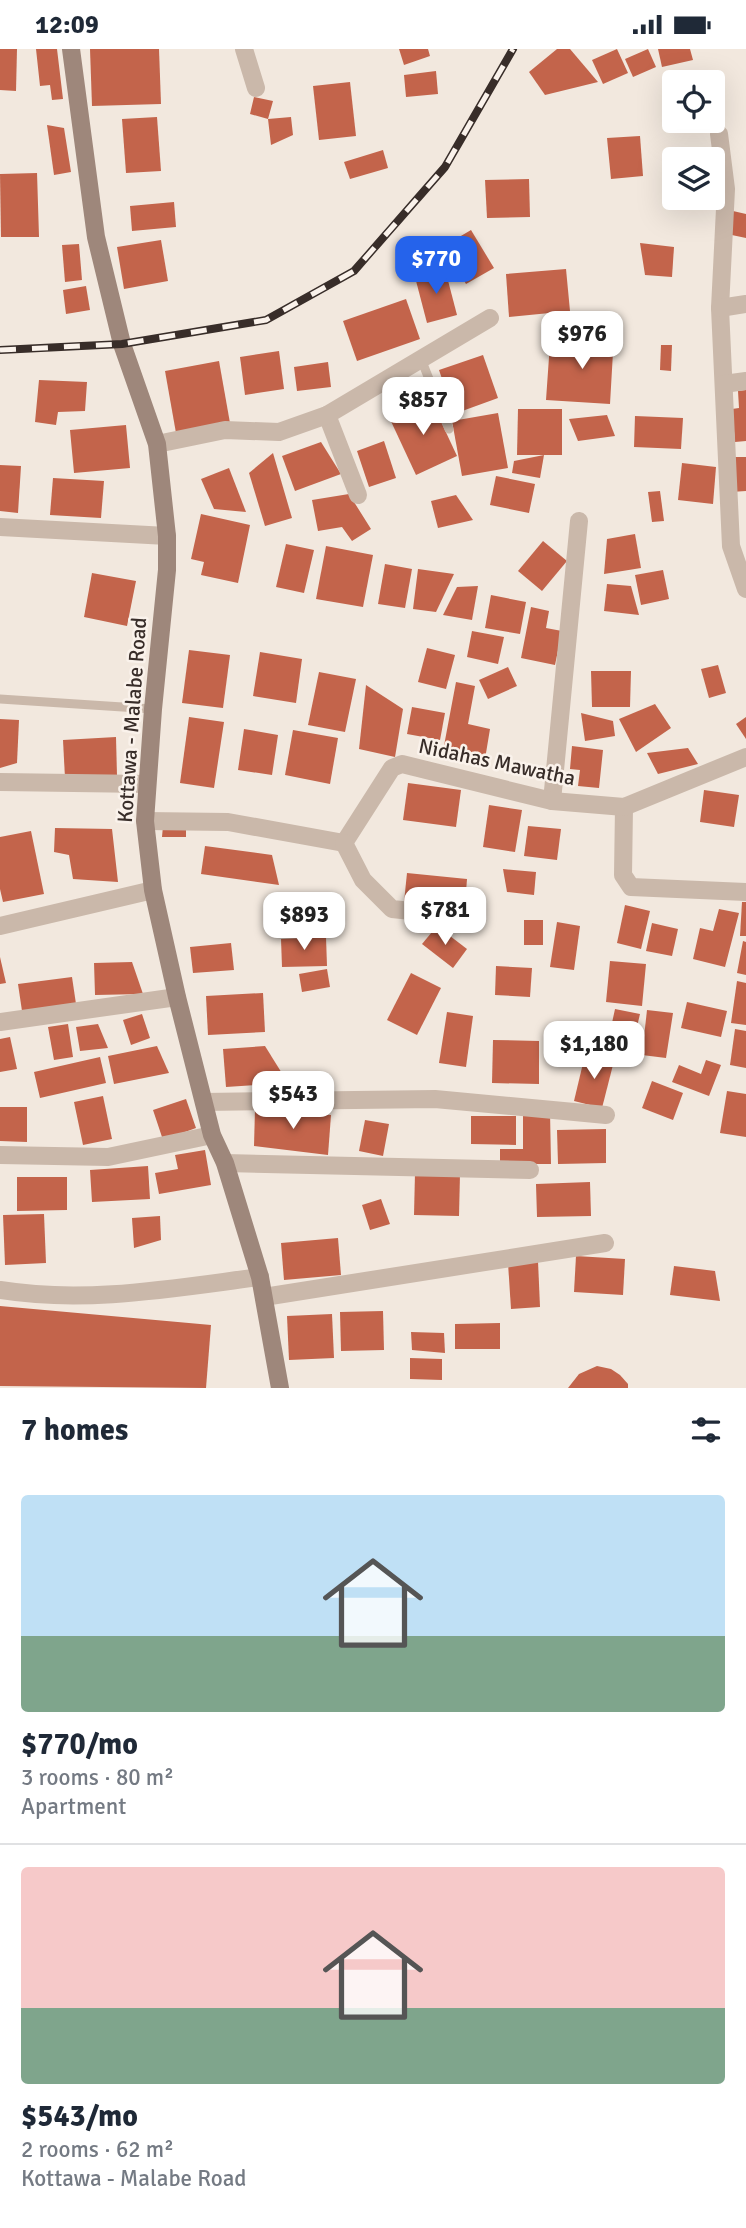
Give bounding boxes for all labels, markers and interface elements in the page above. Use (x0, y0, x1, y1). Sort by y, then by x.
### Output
text: 12:09 (35, 9, 99, 41)
map controls (662, 70, 725, 210)
button: locate (662, 70, 725, 133)
button: layers (662, 147, 725, 210)
pin: $770 (395, 237, 477, 296)
text: $770 (411, 244, 461, 273)
pin: $976 (541, 311, 623, 371)
text: $976 (557, 319, 607, 348)
pin: $857 (382, 377, 464, 437)
text: $857 (398, 385, 448, 414)
street label: Kottawa - Malabe Road (112, 616, 152, 824)
street label: Nidahas Mawatha (416, 733, 578, 791)
pin: $781 (404, 887, 486, 947)
pin: $893 (263, 893, 345, 952)
text: $781 (420, 895, 470, 924)
text: $893 (279, 900, 329, 929)
pin: $1,180 (537, 1021, 651, 1081)
text: $1,180 (560, 1029, 628, 1058)
pin: $543 (252, 1072, 334, 1131)
text: $543 (268, 1079, 318, 1108)
icon: filters (687, 1411, 725, 1449)
text: 7 homes (21, 1412, 128, 1449)
icon: home (310, 1540, 436, 1666)
text: $770/mo (21, 1726, 138, 1763)
text: 3 rooms · 80 m² (21, 1763, 174, 1792)
text: Apartment (21, 1792, 126, 1821)
icon: home (310, 1912, 436, 2038)
text: $543/mo (21, 2098, 138, 2135)
text: 2 rooms · 62 m² (21, 2135, 174, 2164)
text: Kottawa - Malabe Road (21, 2164, 246, 2193)

